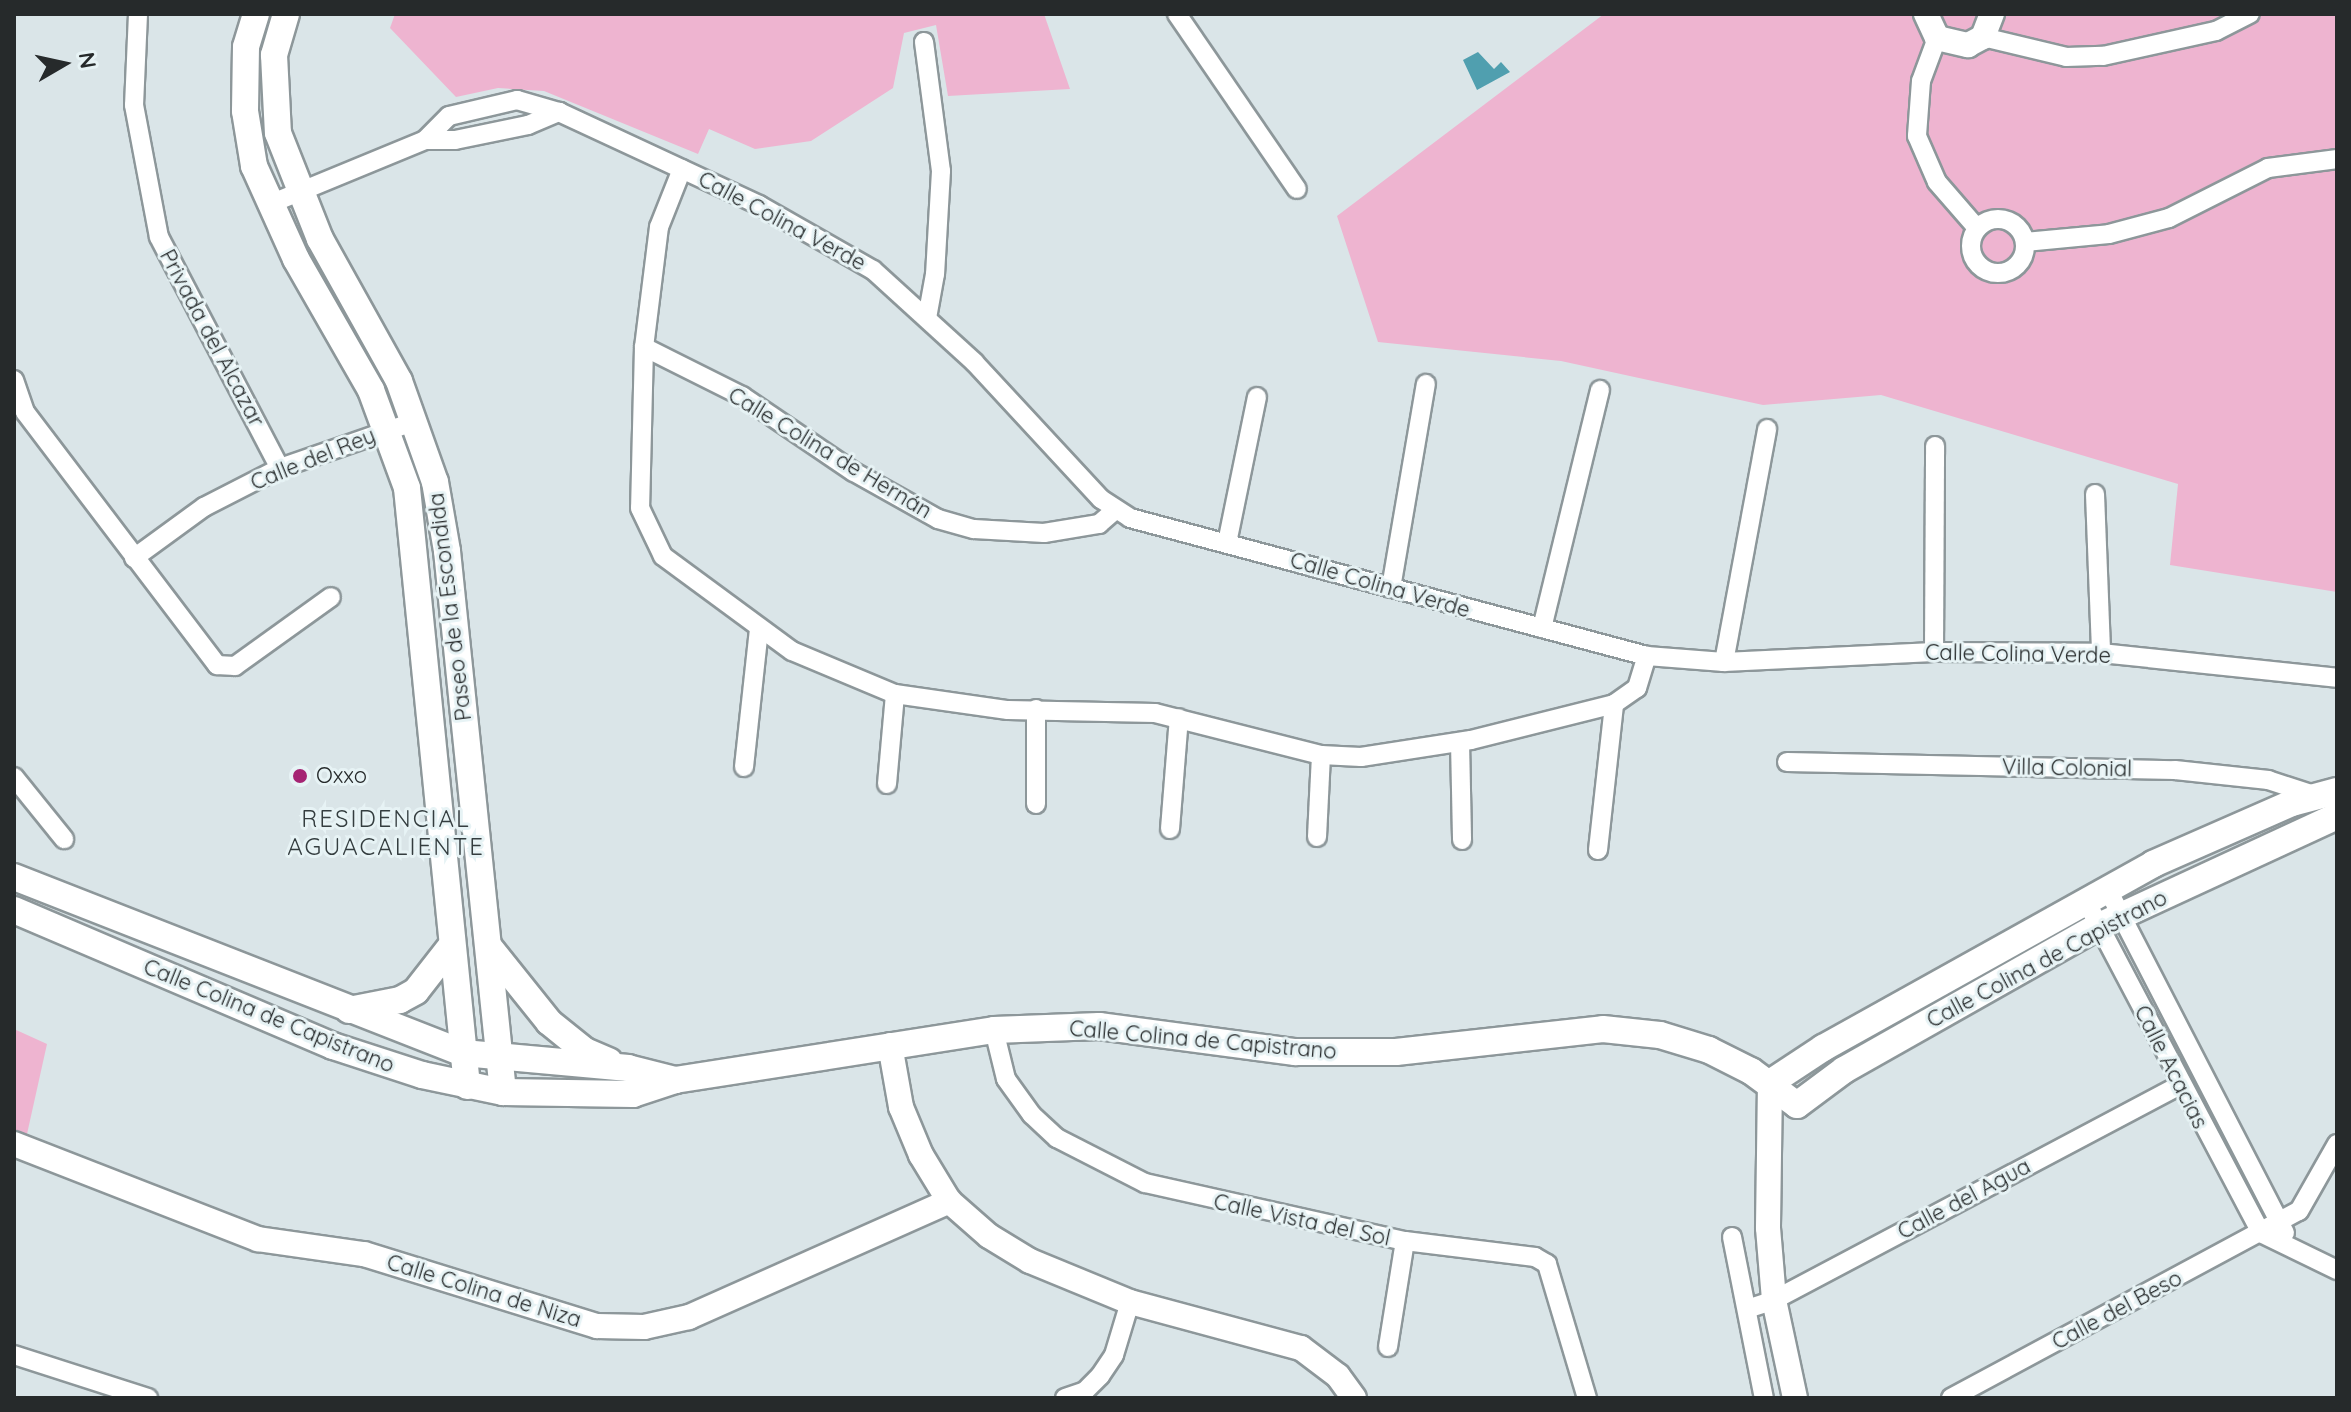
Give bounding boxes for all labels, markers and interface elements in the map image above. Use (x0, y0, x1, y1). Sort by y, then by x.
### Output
north arrow (24, 24, 104, 104)
text: N (73, 50, 103, 70)
street label: Calle Colina Verde (694, 166, 870, 276)
street label: Privada del Alcazar (154, 245, 270, 431)
street label: Calle Colina de Hernán (723, 382, 937, 524)
street label: Calle del Rey (247, 422, 379, 496)
street label: Paseo de la Escondida (423, 492, 477, 722)
street label: Calle Colina Verde (1287, 547, 1473, 623)
street label: Calle Colina Verde (1925, 639, 2111, 669)
street label: Villa Colonial (2002, 754, 2132, 782)
place label: Oxxo (316, 763, 367, 789)
marker: Oxxo (291, 767, 309, 785)
district label: RESIDENCIAL AGUACALIENTE (287, 805, 485, 861)
street label: Calle Colina de Capistrano (1922, 884, 2172, 1034)
street label: Calle Colina de Capistrano (140, 954, 398, 1078)
street label: Calle Acacias (2129, 1001, 2213, 1133)
street label: Calle Colina de Capistrano (1068, 1015, 1338, 1065)
street label: Calle del Agua (1893, 1153, 2035, 1245)
street label: Calle Vista del Sol (1211, 1188, 1393, 1252)
street label: Calle Colina de Niza (384, 1249, 584, 1333)
street label: Calle del Beso (2048, 1265, 2186, 1355)

